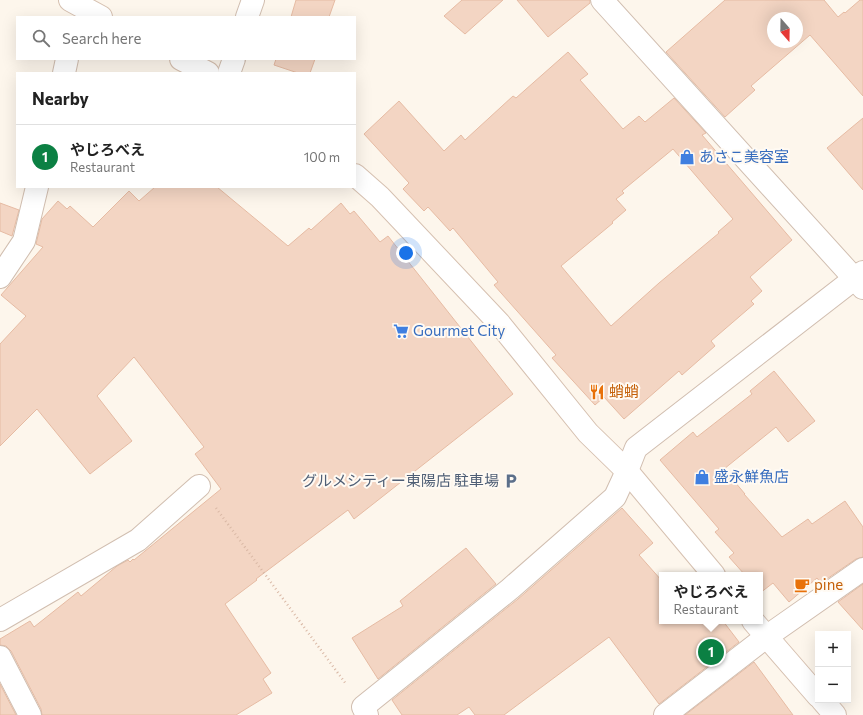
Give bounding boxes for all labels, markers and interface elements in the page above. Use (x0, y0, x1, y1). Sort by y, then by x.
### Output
north arrow (767, 12, 803, 48)
search box (16, 16, 356, 60)
icon: search (30, 27, 52, 49)
text: Search here (62, 29, 141, 47)
text: Nearby (32, 88, 89, 109)
text: やじろべえ (70, 140, 145, 158)
place label: あさこ美容室 (699, 147, 789, 165)
shop icon: あさこ美容室 (678, 148, 696, 166)
text: 1 (42, 149, 48, 165)
text: 100 m (304, 149, 340, 165)
text: Restaurant (70, 159, 135, 175)
your location (396, 243, 416, 263)
place label: Gourmet City (413, 321, 506, 339)
supermarket icon: Gourmet City (392, 322, 410, 340)
place label: 蛸蛸 (609, 382, 639, 400)
restaurant icon: 蛸蛸 (588, 383, 606, 401)
place label: 盛永鮮魚店 (714, 467, 789, 485)
shop icon: 盛永鮮魚店 (693, 468, 711, 486)
place label: グルメシティー東陽店 駐車場 (302, 471, 499, 489)
parking icon: グルメシティー東陽店 駐車場 (502, 472, 520, 490)
popup (659, 572, 763, 624)
place label: pine (814, 575, 843, 593)
cafe icon: pine (793, 576, 811, 594)
text: やじろべえ (673, 582, 749, 600)
text: Restaurant (673, 601, 739, 617)
map controls (815, 631, 851, 703)
button: + (815, 631, 851, 667)
pin: 1 (698, 637, 724, 667)
button: − (815, 667, 851, 703)

